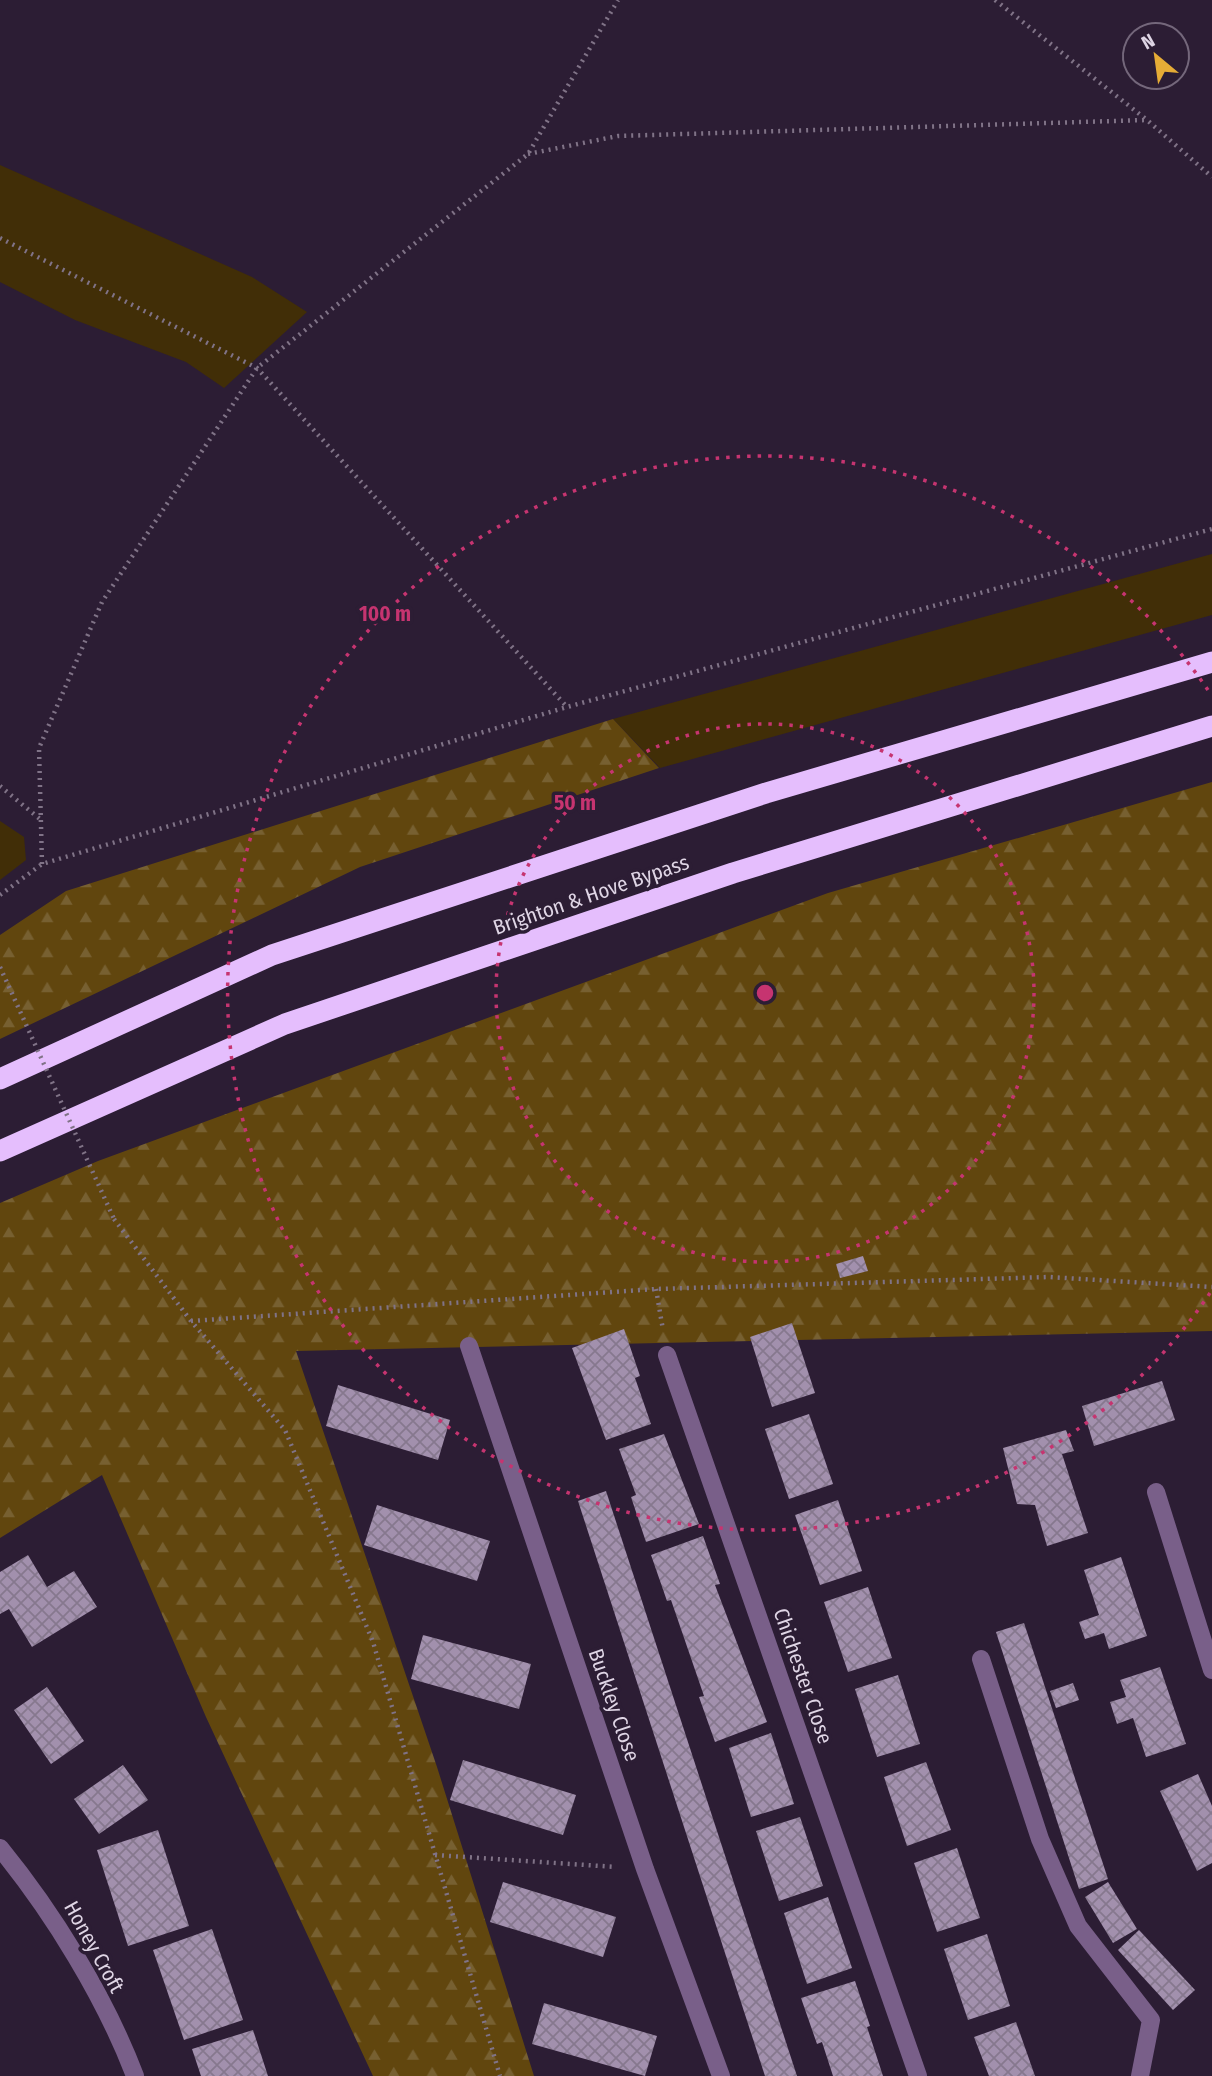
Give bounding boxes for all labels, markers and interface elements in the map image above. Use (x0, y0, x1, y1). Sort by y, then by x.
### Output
north arrow (1121, 21, 1191, 91)
text: N (1137, 29, 1159, 54)
text: 100 m (359, 601, 411, 627)
text: 50 m (554, 790, 596, 816)
street label: Brighton & Hove Bypass (490, 849, 692, 941)
centre of rings (753, 981, 777, 1005)
street label: Chichester Close (768, 1605, 838, 1747)
street label: Buckley Close (583, 1645, 645, 1765)
street label: Honey Croft (58, 1897, 130, 1998)

